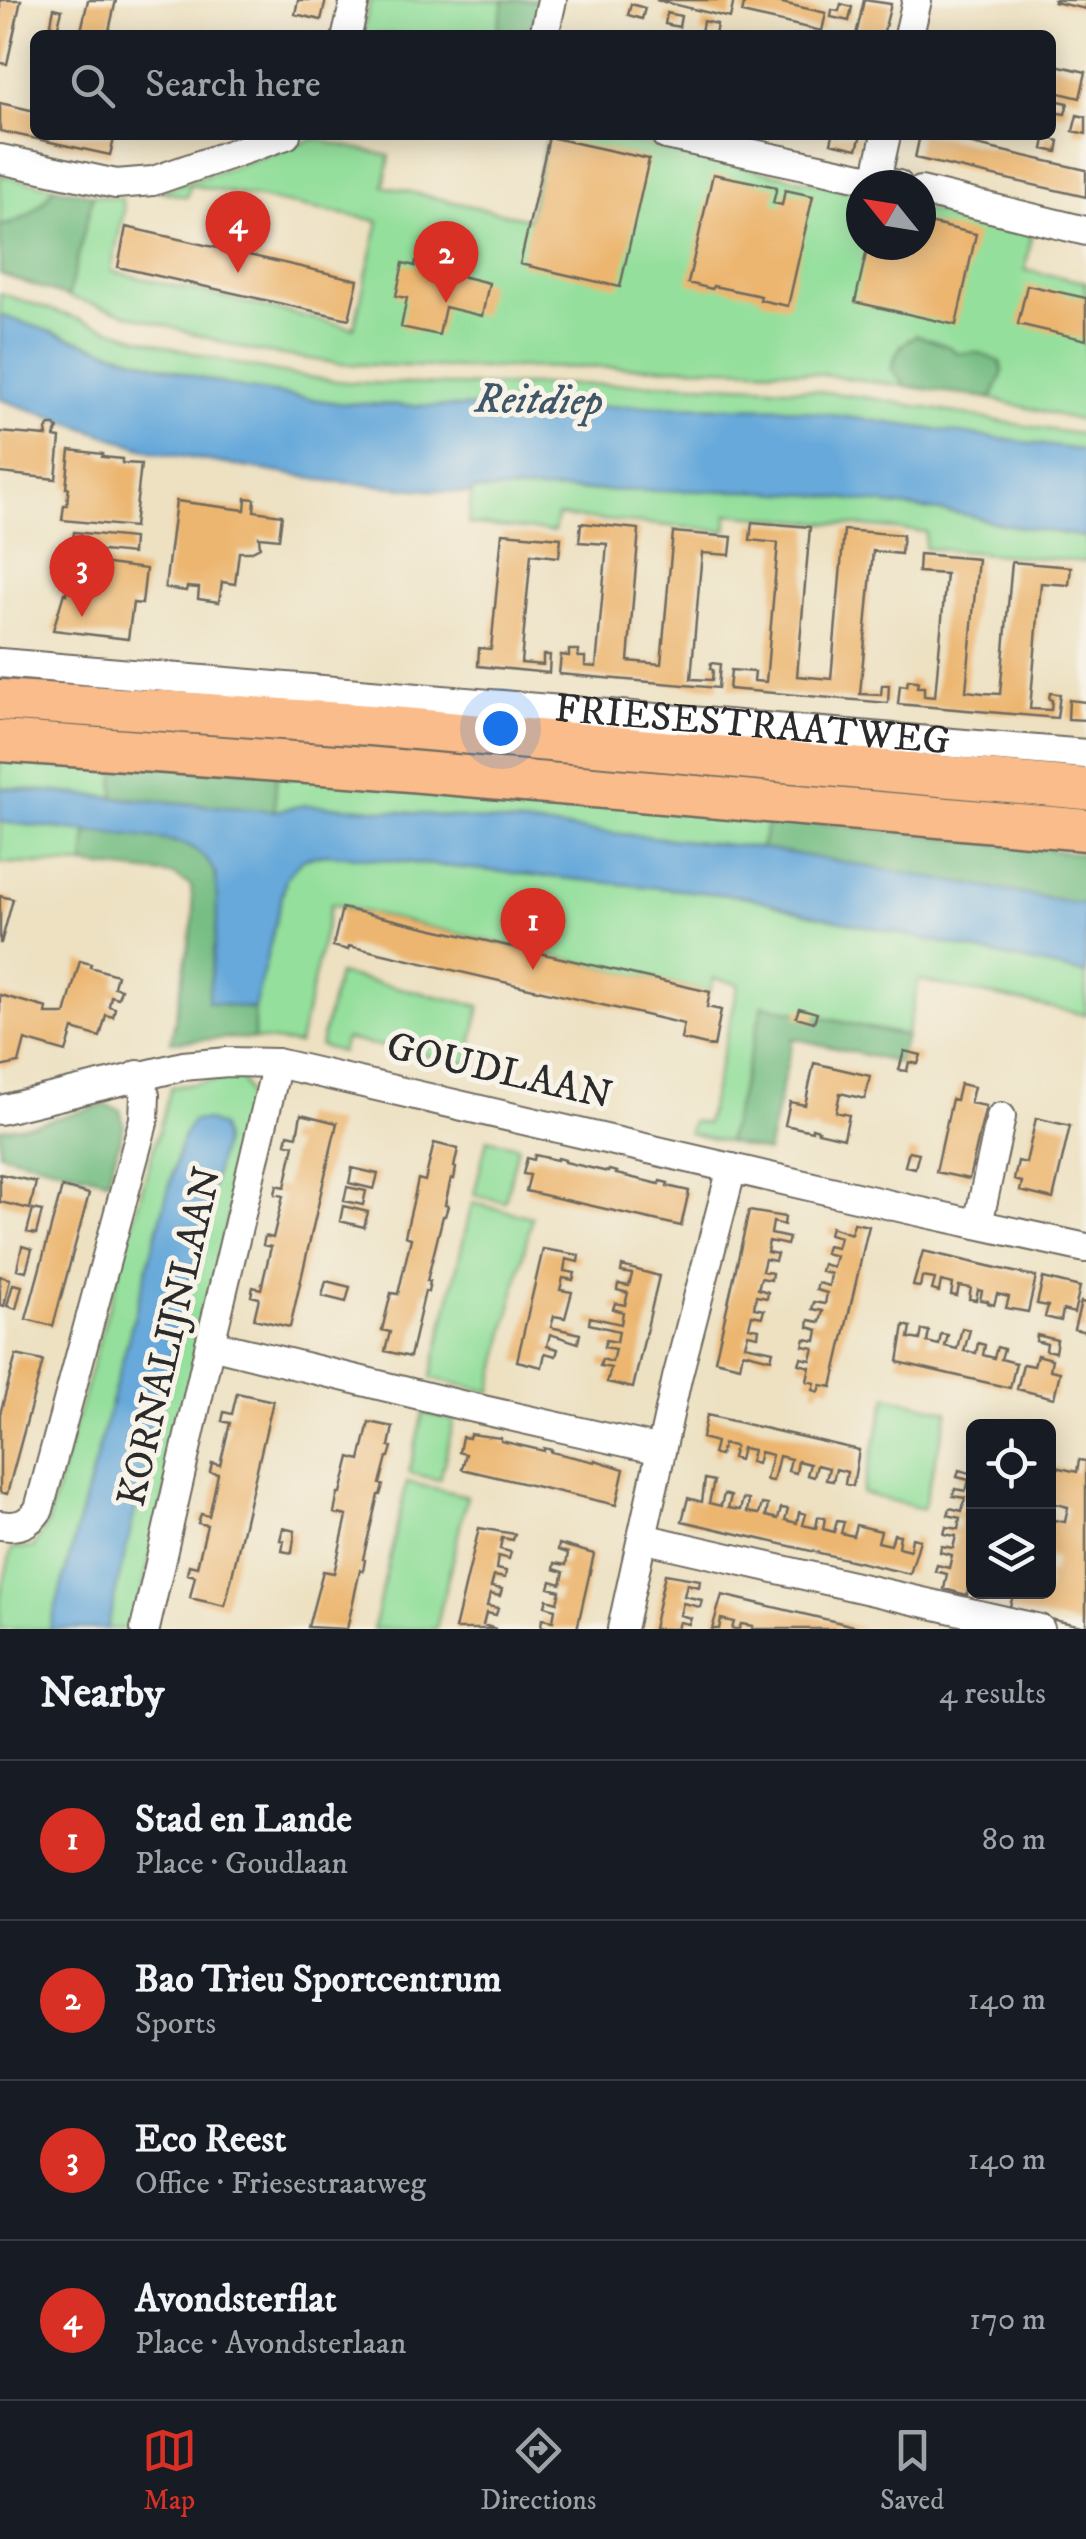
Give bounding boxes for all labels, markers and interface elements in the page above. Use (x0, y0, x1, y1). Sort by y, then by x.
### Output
search box (30, 30, 1056, 140)
icon: search (65, 58, 120, 113)
text: Search here (145, 61, 321, 109)
north arrow (846, 170, 936, 260)
pin: 4 (206, 190, 270, 273)
pin: 2 (414, 220, 478, 303)
water label: Reitdiep (473, 374, 604, 428)
pin: 3 (49, 534, 114, 617)
street label: FRIESESTRAATWEG (553, 685, 952, 768)
your location (475, 703, 526, 754)
pin: 1 (500, 888, 566, 970)
street label: GOUDLAAN (382, 1022, 616, 1122)
street label: KORNALIJNLAAN (108, 1162, 234, 1512)
map controls (966, 1419, 1056, 1599)
button: locate (966, 1419, 1056, 1509)
button: layers (966, 1509, 1056, 1599)
text: Nearby (40, 1668, 164, 1720)
text: 4 results (939, 1674, 1046, 1714)
text: Stad en Lande (135, 1796, 352, 1844)
text: 1 (67, 1820, 78, 1860)
text: 80 m (982, 1820, 1046, 1860)
text: Place · Goudlaan (135, 1844, 348, 1884)
text: Bao Trieu Sportcentrum (135, 1956, 502, 2004)
text: 2 (65, 1980, 80, 2020)
text: 140 m (968, 1980, 1046, 2020)
text: Sports (135, 2004, 216, 2044)
text: Eco Reest (135, 2116, 286, 2164)
text: 3 (67, 2140, 78, 2180)
text: 140 m (968, 2140, 1046, 2180)
text: Office · Friesestraatweg (135, 2164, 426, 2204)
text: Avondsterflat (135, 2276, 337, 2324)
text: 4 (63, 2300, 82, 2340)
text: 170 m (969, 2300, 1046, 2340)
text: Place · Avondsterlaan (135, 2324, 406, 2364)
tab: Map (142, 2423, 197, 2518)
tab: Directions (480, 2423, 596, 2518)
tab: Saved (880, 2423, 944, 2518)

